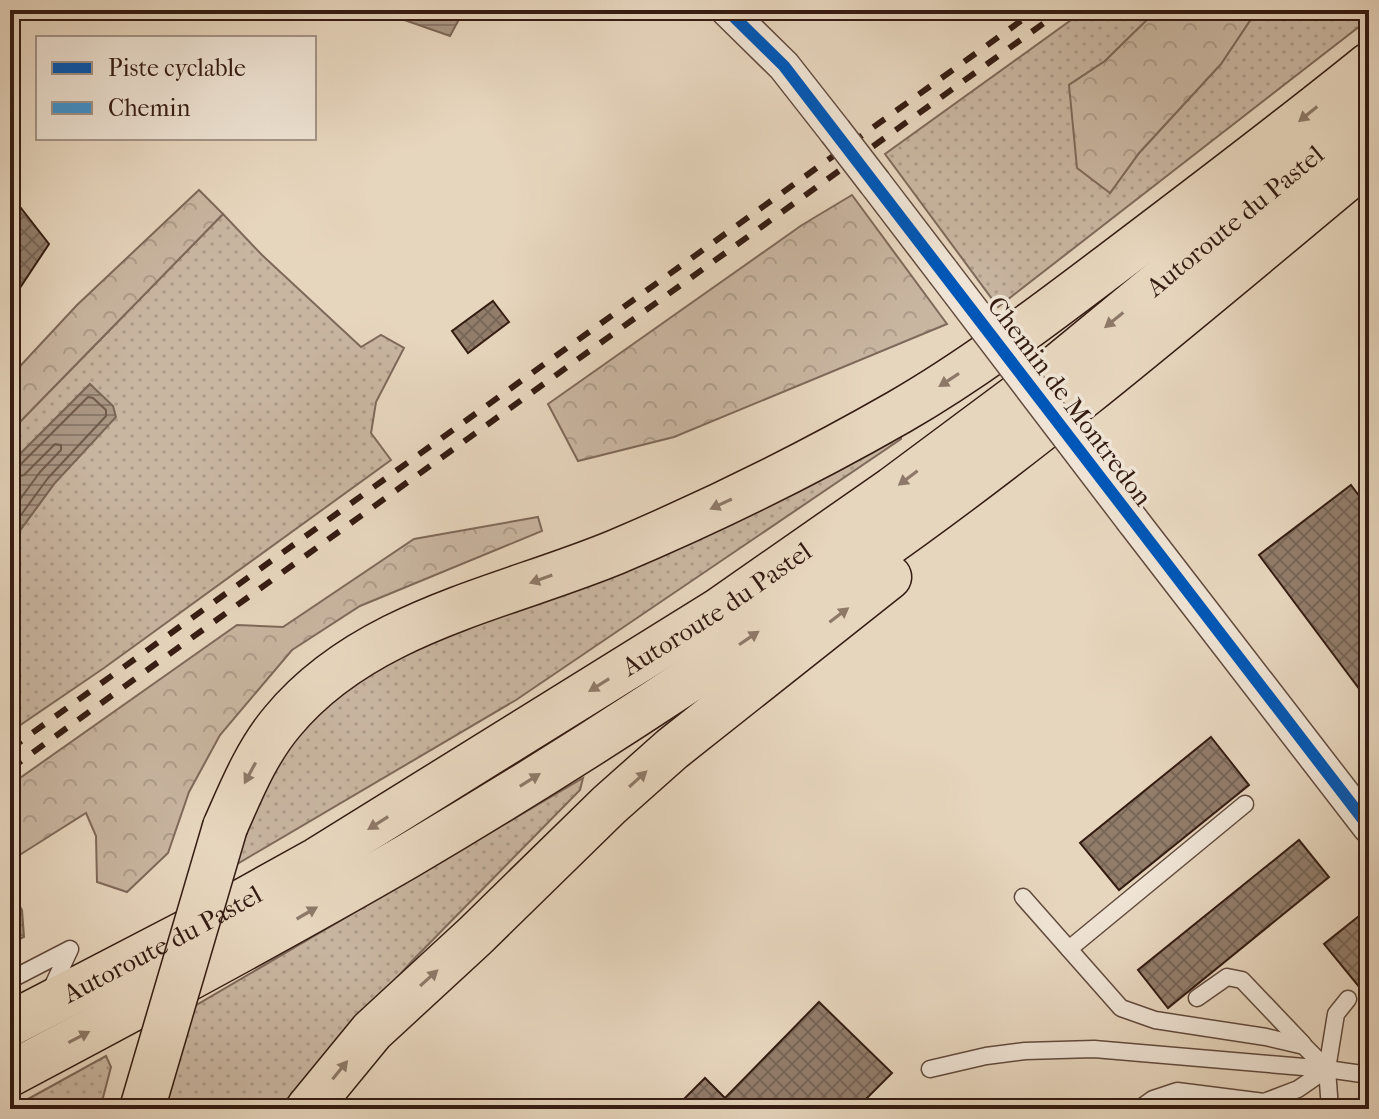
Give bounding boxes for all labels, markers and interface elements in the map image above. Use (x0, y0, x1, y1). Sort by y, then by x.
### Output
legend (36, 36, 316, 140)
text: Piste cyclable (108, 54, 246, 82)
text: Chemin (108, 94, 190, 122)
one-way arrow (1298, 105, 1318, 122)
street label: Autoroute du Pastel (1139, 139, 1330, 304)
street label: Chemin de Montredon (981, 291, 1158, 512)
one-way arrow (1104, 311, 1124, 328)
one-way arrow (938, 372, 959, 387)
one-way arrow (898, 470, 918, 486)
one-way arrow (709, 497, 732, 511)
street label: Autoroute du Pastel (615, 536, 818, 683)
one-way arrow (529, 573, 553, 586)
one-way arrow (829, 607, 849, 623)
one-way arrow (738, 631, 759, 646)
one-way arrow (588, 678, 610, 692)
one-way arrow (243, 762, 256, 785)
one-way arrow (628, 771, 647, 789)
one-way arrow (520, 772, 541, 787)
one-way arrow (367, 815, 389, 829)
street label: Autoroute du Pastel (57, 879, 267, 1010)
one-way arrow (296, 906, 318, 920)
one-way arrow (420, 969, 439, 987)
one-way arrow (68, 1031, 90, 1045)
one-way arrow (331, 1060, 348, 1080)

